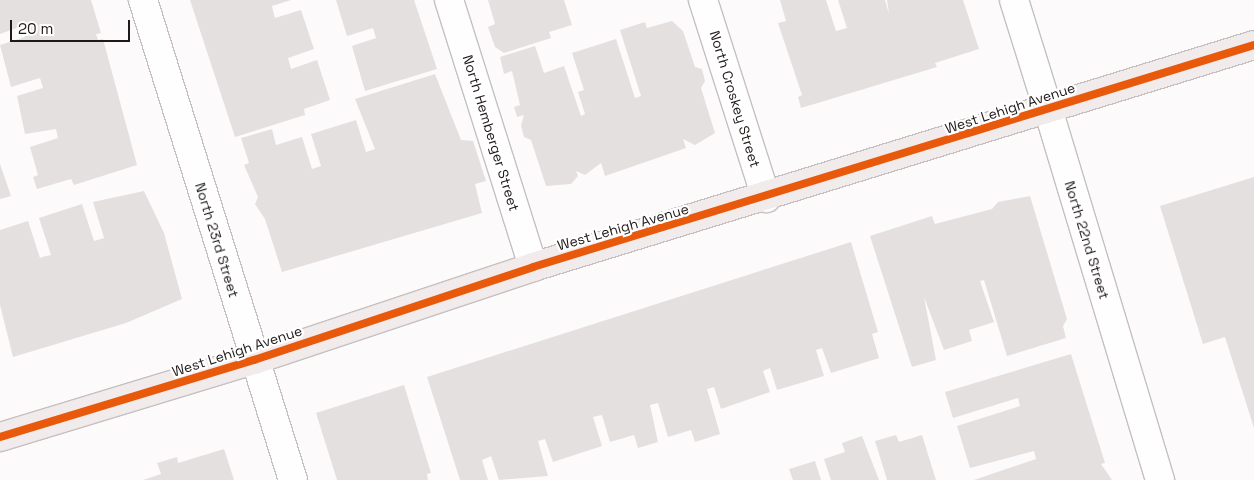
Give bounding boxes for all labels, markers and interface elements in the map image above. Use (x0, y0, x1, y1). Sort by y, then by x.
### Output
scale bar (12, 10, 132, 42)
text: 20 m (18, 19, 53, 38)
street label: North Croskey Street (706, 29, 764, 169)
street label: North Hemberger Street (459, 53, 523, 213)
street label: West Lehigh Avenue (943, 79, 1077, 137)
street label: North 22nd Street (1061, 179, 1113, 301)
street label: North 23rd Street (192, 181, 242, 299)
street label: West Lehigh Avenue (555, 200, 691, 254)
street label: West Lehigh Avenue (170, 322, 304, 380)

